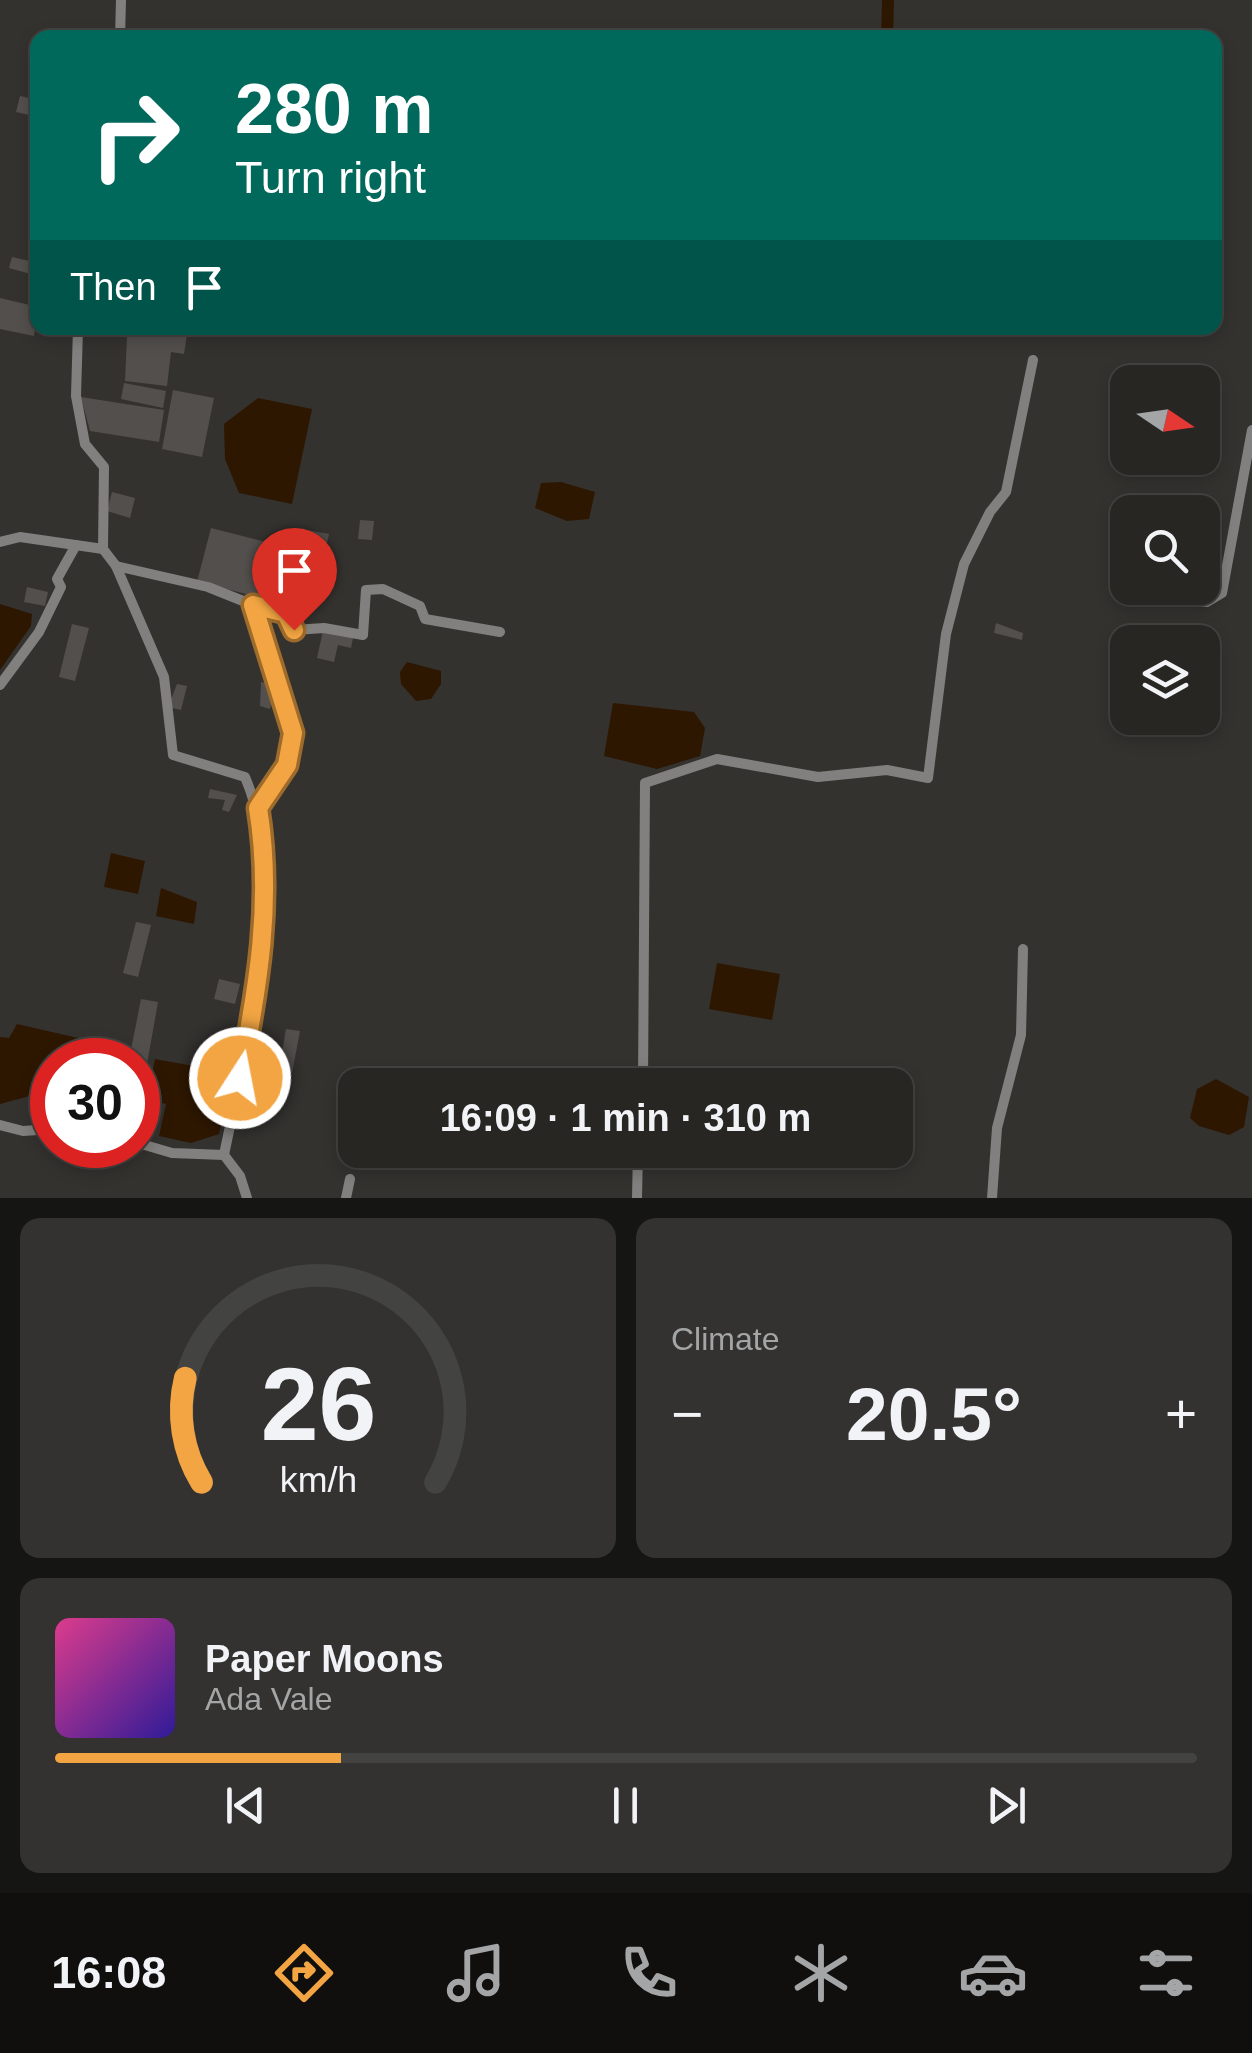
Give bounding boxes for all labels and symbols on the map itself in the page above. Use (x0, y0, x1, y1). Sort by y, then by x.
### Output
north arrow (1110, 365, 1220, 475)
pin (252, 528, 337, 631)
position arrow (188, 1026, 292, 1130)
speed limit sign: 30 (30, 1038, 160, 1168)

